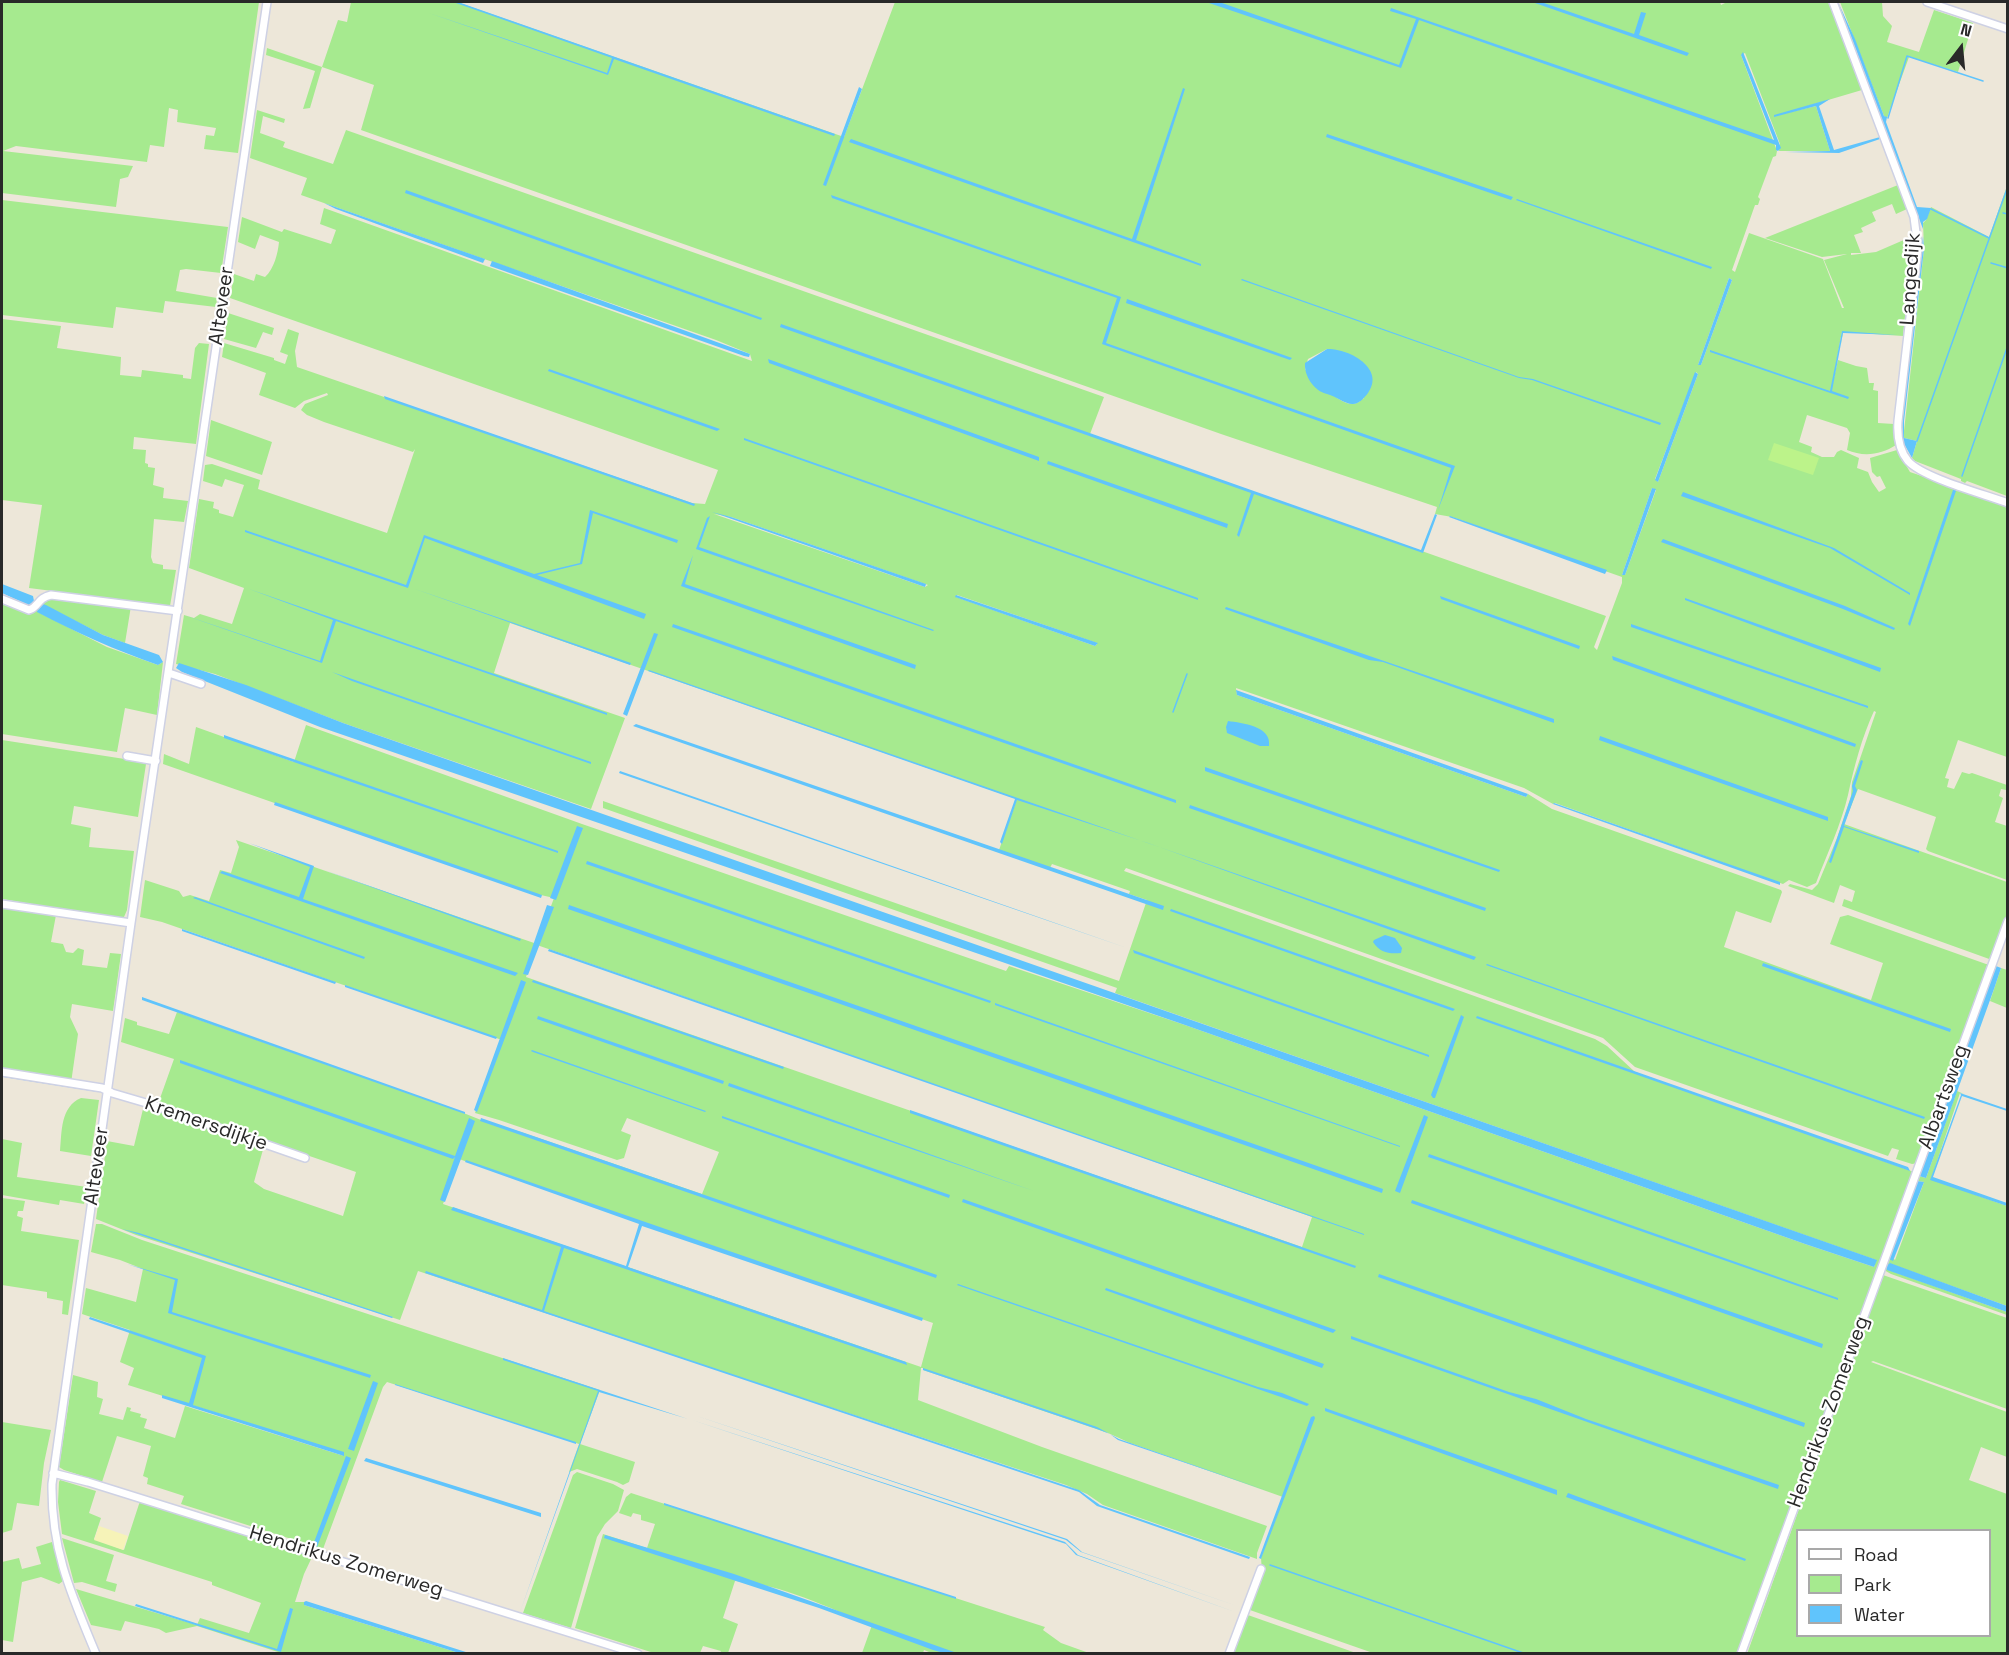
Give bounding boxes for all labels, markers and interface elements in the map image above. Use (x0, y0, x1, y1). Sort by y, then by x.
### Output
north arrow (1931, 18, 1991, 78)
text: N (1958, 19, 1974, 42)
street label: Langedijk (1896, 232, 1926, 326)
street label: Alteveer (205, 265, 239, 347)
street label: Albartsweg (1914, 1041, 1974, 1153)
street label: Kremersdijkje (141, 1092, 271, 1156)
street label: Alteveer (80, 1125, 114, 1207)
street label: Hendrikus Zomerweg (1783, 1313, 1875, 1511)
street label: Hendrikus Zomerweg (246, 1521, 446, 1603)
legend (1796, 1529, 1991, 1637)
text: Road (1854, 1543, 1898, 1566)
text: Park (1854, 1573, 1891, 1596)
text: Water (1854, 1603, 1905, 1626)

